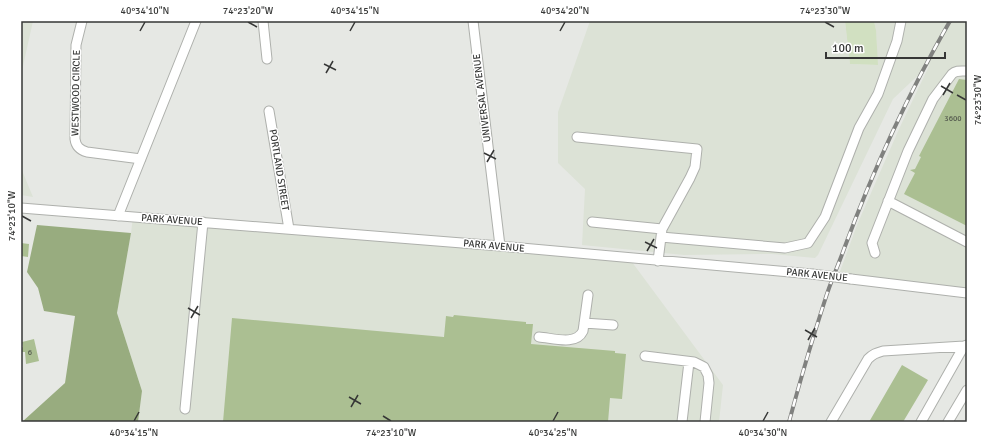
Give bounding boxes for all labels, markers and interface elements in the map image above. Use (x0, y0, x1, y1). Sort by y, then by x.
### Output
text: 40°34'10"N (121, 5, 169, 17)
text: 74°23'20"W (223, 5, 274, 17)
text: 40°34'15"N (331, 5, 379, 17)
text: 40°34'20"N (541, 5, 589, 17)
text: 74°23'30"W (800, 5, 851, 17)
scale bar (826, 34, 945, 60)
text: 100 m (832, 41, 864, 56)
street label: WESTWOOD CIRCLE (69, 49, 83, 136)
street label: UNIVERSAL AVENUE (471, 53, 493, 143)
text: 74°23'30"W (972, 74, 984, 125)
house number: 3600 (944, 113, 962, 123)
street label: PORTLAND STREET (267, 128, 291, 212)
text: 74°23'10"W (6, 190, 18, 241)
street label: PARK AVENUE (141, 212, 203, 228)
street label: PARK AVENUE (463, 237, 525, 255)
street label: PARK AVENUE (786, 266, 849, 284)
house number: 6 (28, 347, 32, 357)
text: 40°34'15"N (110, 427, 158, 439)
text: 74°23'10"W (366, 427, 417, 439)
text: 40°34'25"N (529, 427, 577, 439)
text: 40°34'30"N (739, 427, 787, 439)

